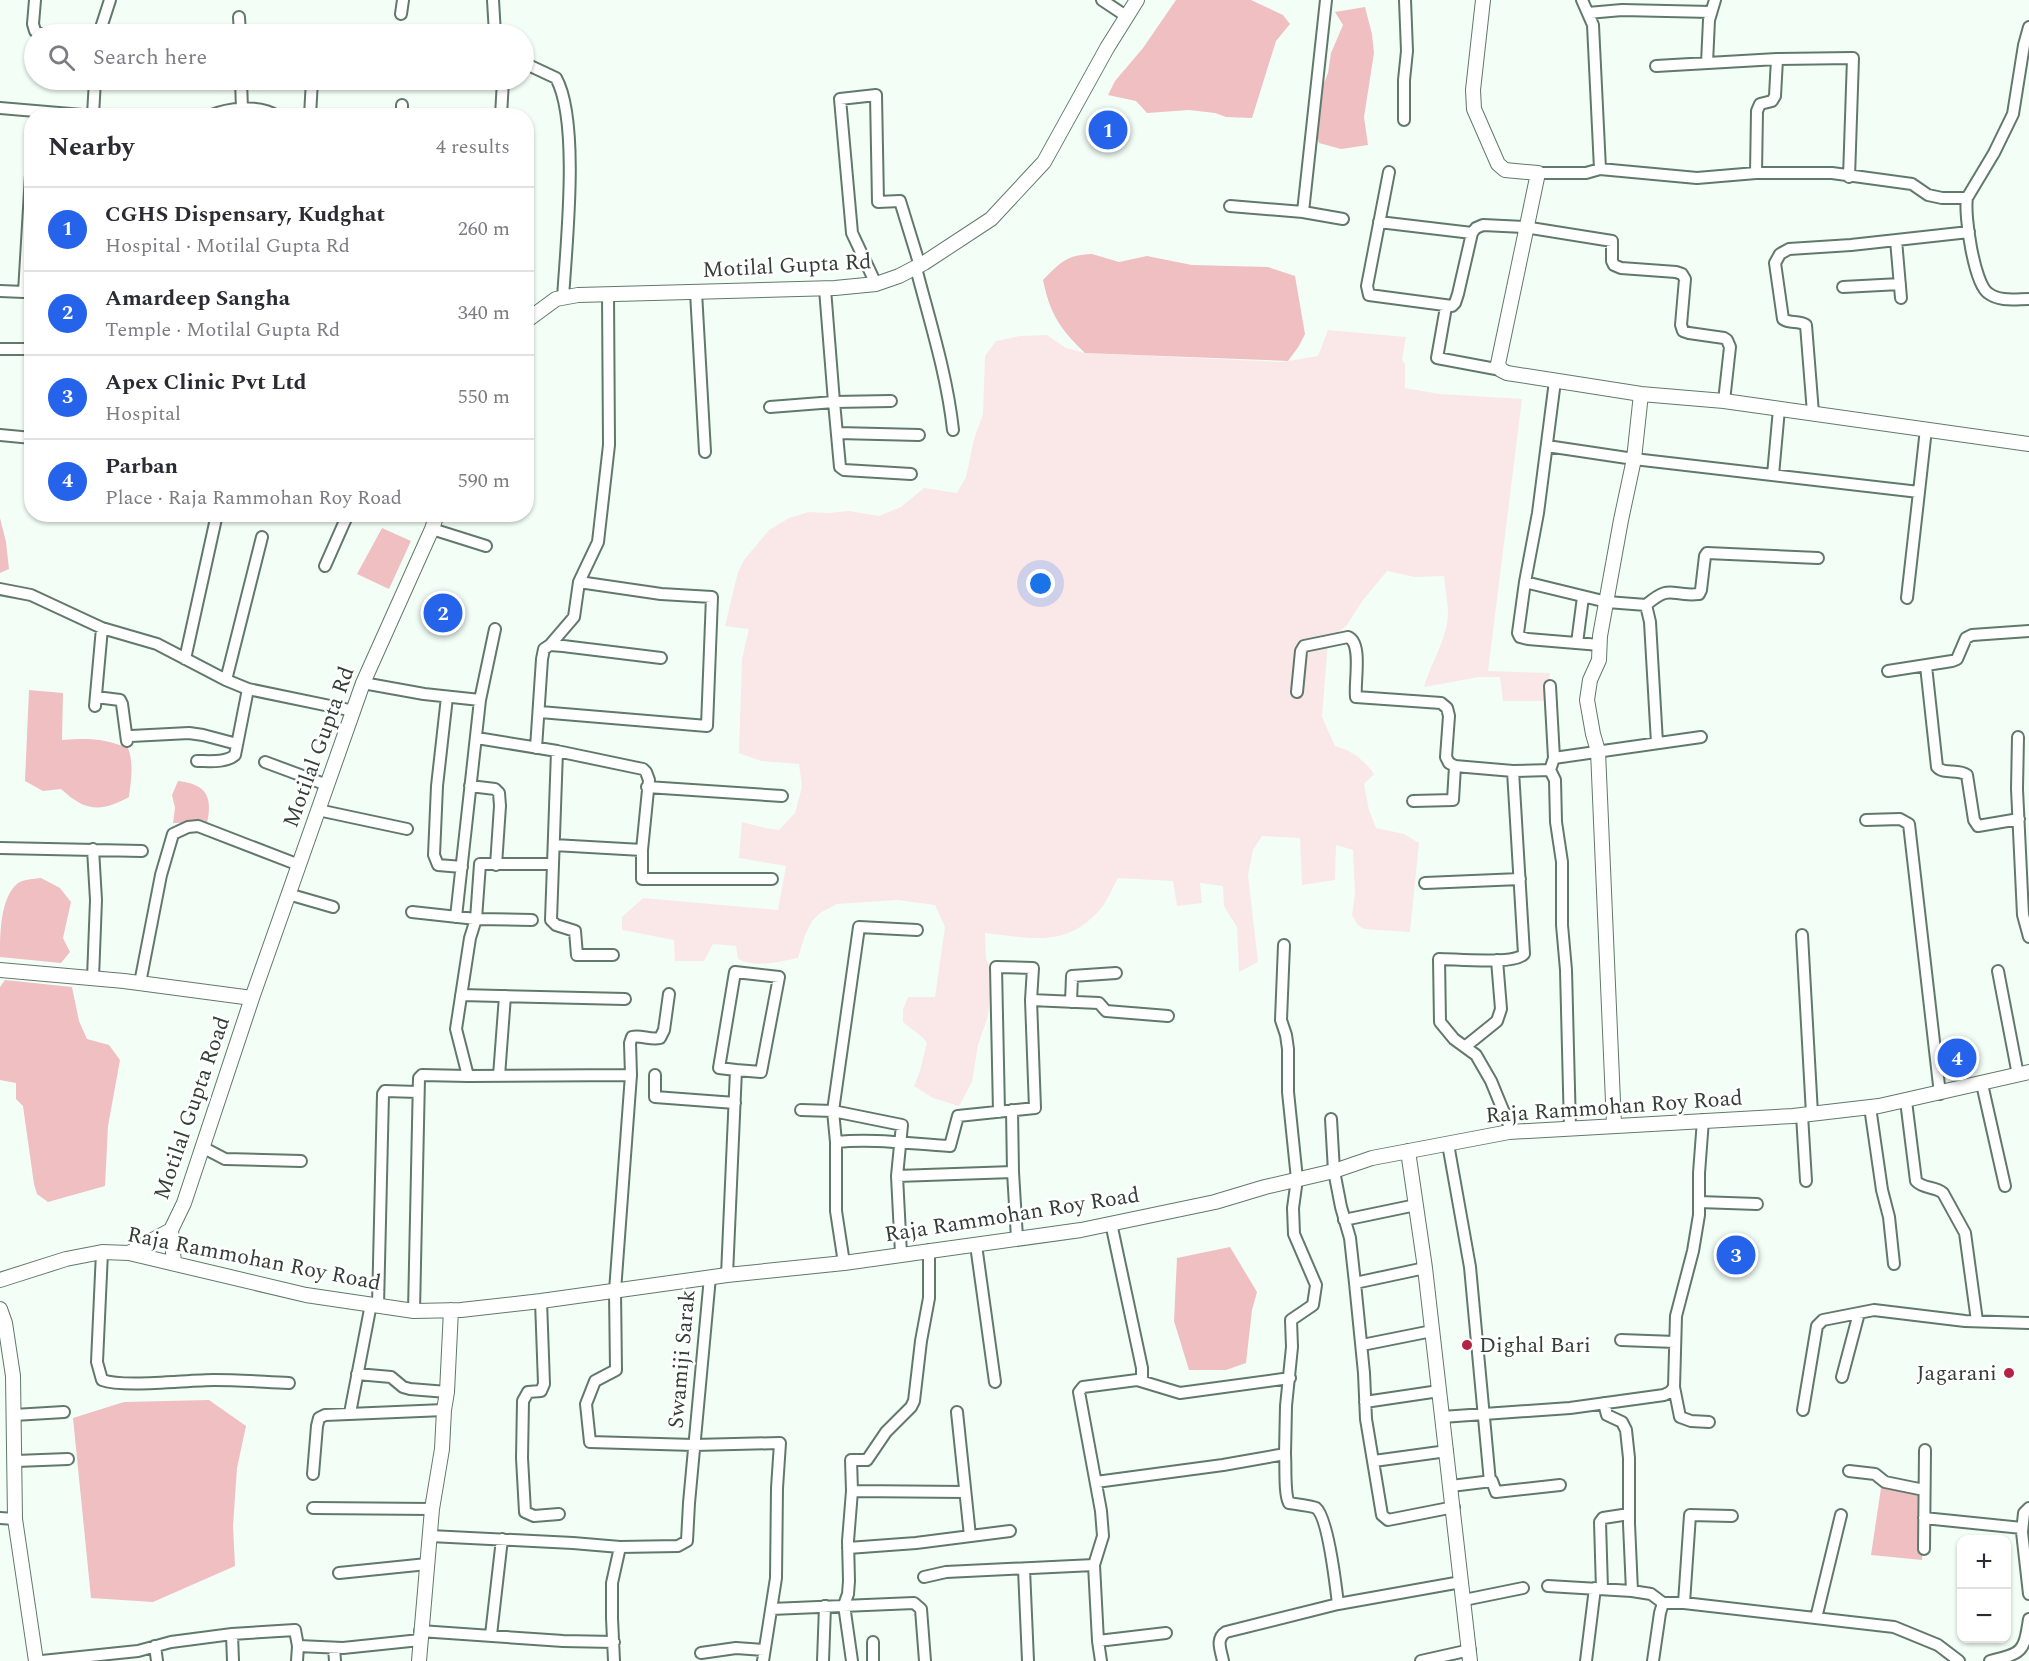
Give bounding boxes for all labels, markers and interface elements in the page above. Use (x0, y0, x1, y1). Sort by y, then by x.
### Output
search box (24, 24, 534, 90)
icon: search (45, 41, 78, 74)
text: Search here (93, 41, 207, 74)
pin: 1 (1088, 108, 1128, 152)
text: Nearby (48, 127, 134, 167)
text: 4 results (436, 132, 510, 162)
text: CGHS Dispensary, Kudghat (105, 198, 385, 231)
text: 1 (62, 214, 73, 244)
text: 260 m (458, 214, 510, 244)
text: Hospital · Motilal Gupta Rd (105, 231, 350, 261)
street label: Motilal Gupta Rd (702, 245, 872, 287)
text: Amardeep Sangha (105, 282, 290, 315)
text: 2 (62, 298, 73, 328)
text: 340 m (458, 298, 510, 328)
text: Temple · Motilal Gupta Rd (105, 315, 340, 345)
text: Apex Clinic Pvt Ltd (105, 366, 307, 399)
text: 3 (62, 382, 73, 412)
text: 550 m (458, 382, 510, 412)
text: Hospital (105, 399, 181, 429)
text: Parban (105, 450, 178, 483)
text: 4 (62, 466, 73, 496)
text: 590 m (458, 466, 510, 496)
text: Place · Raja Rammohan Roy Road (105, 483, 402, 513)
your location (1026, 569, 1055, 598)
pin: 2 (424, 590, 462, 636)
street label: Motilal Gupta Rd (275, 662, 363, 832)
street label: Motilal Gupta Road (145, 1012, 239, 1204)
pin: 4 (1938, 1036, 1976, 1080)
street label: Raja Rammohan Roy Road (1484, 1082, 1744, 1132)
street label: Raja Rammohan Roy Road (882, 1179, 1142, 1251)
street label: Raja Rammohan Roy Road (124, 1218, 384, 1300)
pin: 3 (1716, 1232, 1756, 1278)
street label: Swamiji Sarak (659, 1288, 705, 1430)
place label: Dighal Bari (1479, 1329, 1591, 1362)
marker: Dighal Bari (1460, 1338, 1474, 1352)
place label: Jagarani (1917, 1357, 1997, 1390)
marker: Jagarani (2002, 1366, 2016, 1380)
map controls (1957, 1535, 2011, 1643)
button: + (1957, 1535, 2011, 1589)
button: − (1957, 1589, 2011, 1643)

